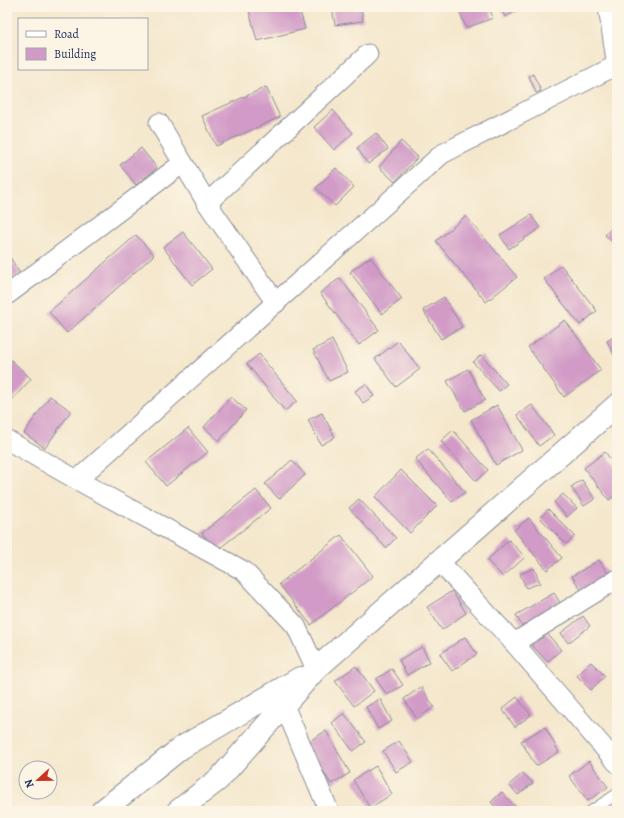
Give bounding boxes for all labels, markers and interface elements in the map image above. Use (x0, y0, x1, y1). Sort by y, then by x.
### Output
legend (18, 18, 148, 70)
text: Road (54, 26, 80, 42)
text: Building (54, 46, 96, 62)
north arrow (18, 760, 58, 800)
text: N (21, 777, 38, 790)

